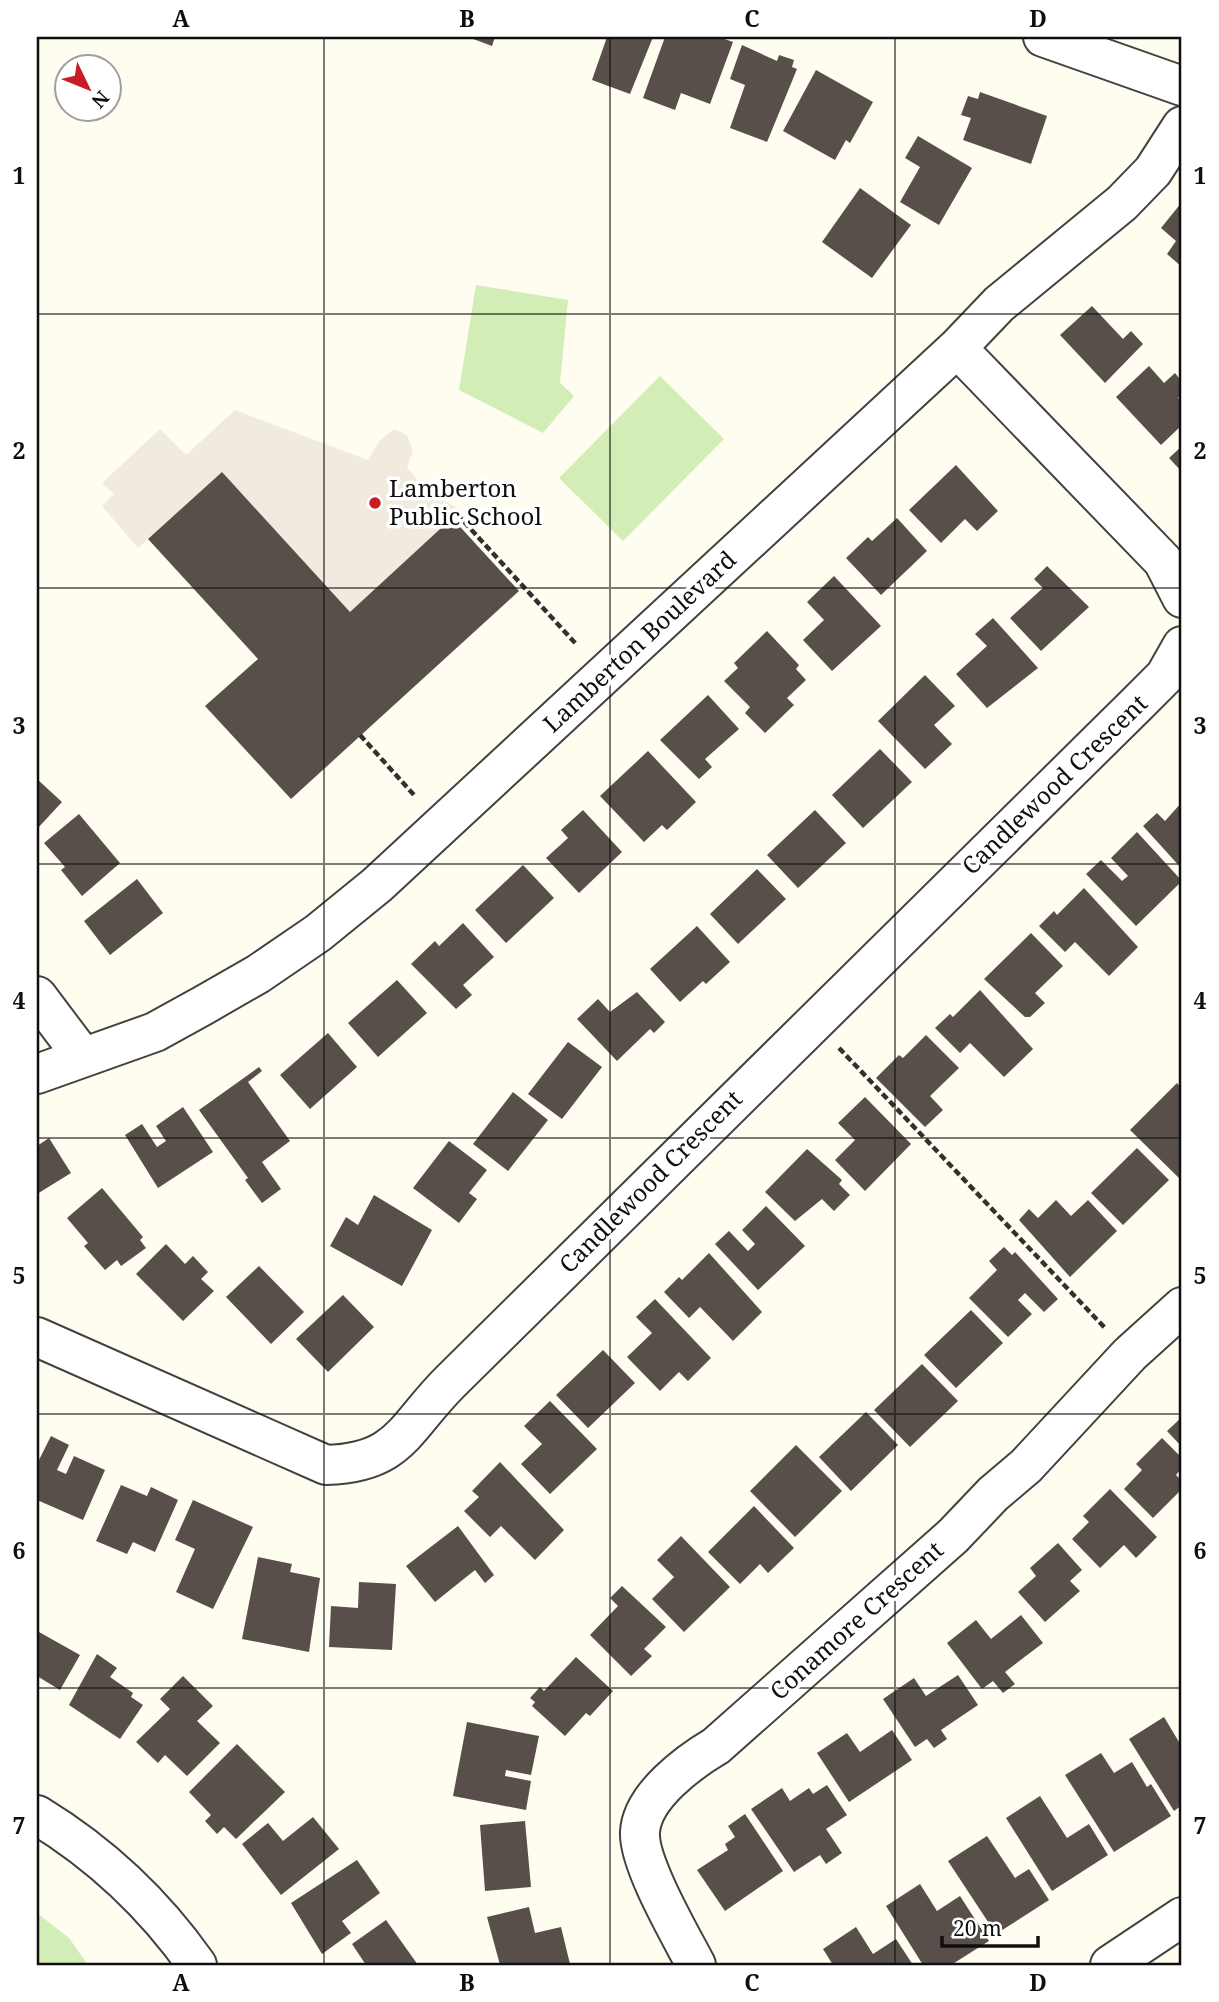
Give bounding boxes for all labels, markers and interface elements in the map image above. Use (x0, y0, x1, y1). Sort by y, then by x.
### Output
text: A (172, 2, 190, 34)
text: B (459, 2, 475, 34)
text: C (744, 2, 760, 34)
text: D (1029, 2, 1047, 34)
north arrow (52, 52, 122, 122)
text: N (86, 85, 115, 114)
text: 1 (13, 159, 26, 191)
text: 1 (1194, 159, 1207, 191)
text: 2 (13, 434, 26, 466)
text: 2 (1194, 434, 1207, 466)
place label: Lamberton Public School (389, 471, 542, 532)
marker: Lamberton Public School (367, 495, 383, 511)
street label: Lamberton Boulevard (535, 543, 743, 739)
street label: Candlewood Crescent (954, 686, 1154, 881)
text: 3 (13, 709, 26, 741)
text: 3 (1194, 709, 1207, 741)
text: 4 (13, 984, 26, 1016)
text: 4 (1194, 984, 1207, 1016)
street label: Candlewood Crescent (551, 1082, 749, 1280)
text: 5 (13, 1259, 26, 1291)
text: 5 (1194, 1259, 1207, 1291)
street label: Conamore Crescent (762, 1533, 950, 1707)
text: 6 (13, 1534, 26, 1566)
text: 6 (1194, 1534, 1207, 1566)
text: 7 (13, 1809, 26, 1841)
text: 7 (1194, 1809, 1207, 1841)
scale bar (942, 1904, 1039, 1948)
text: 20 m (953, 1914, 1002, 1942)
text: A (172, 1966, 190, 1998)
text: B (459, 1966, 475, 1998)
text: C (744, 1966, 760, 1998)
text: D (1029, 1966, 1047, 1998)

